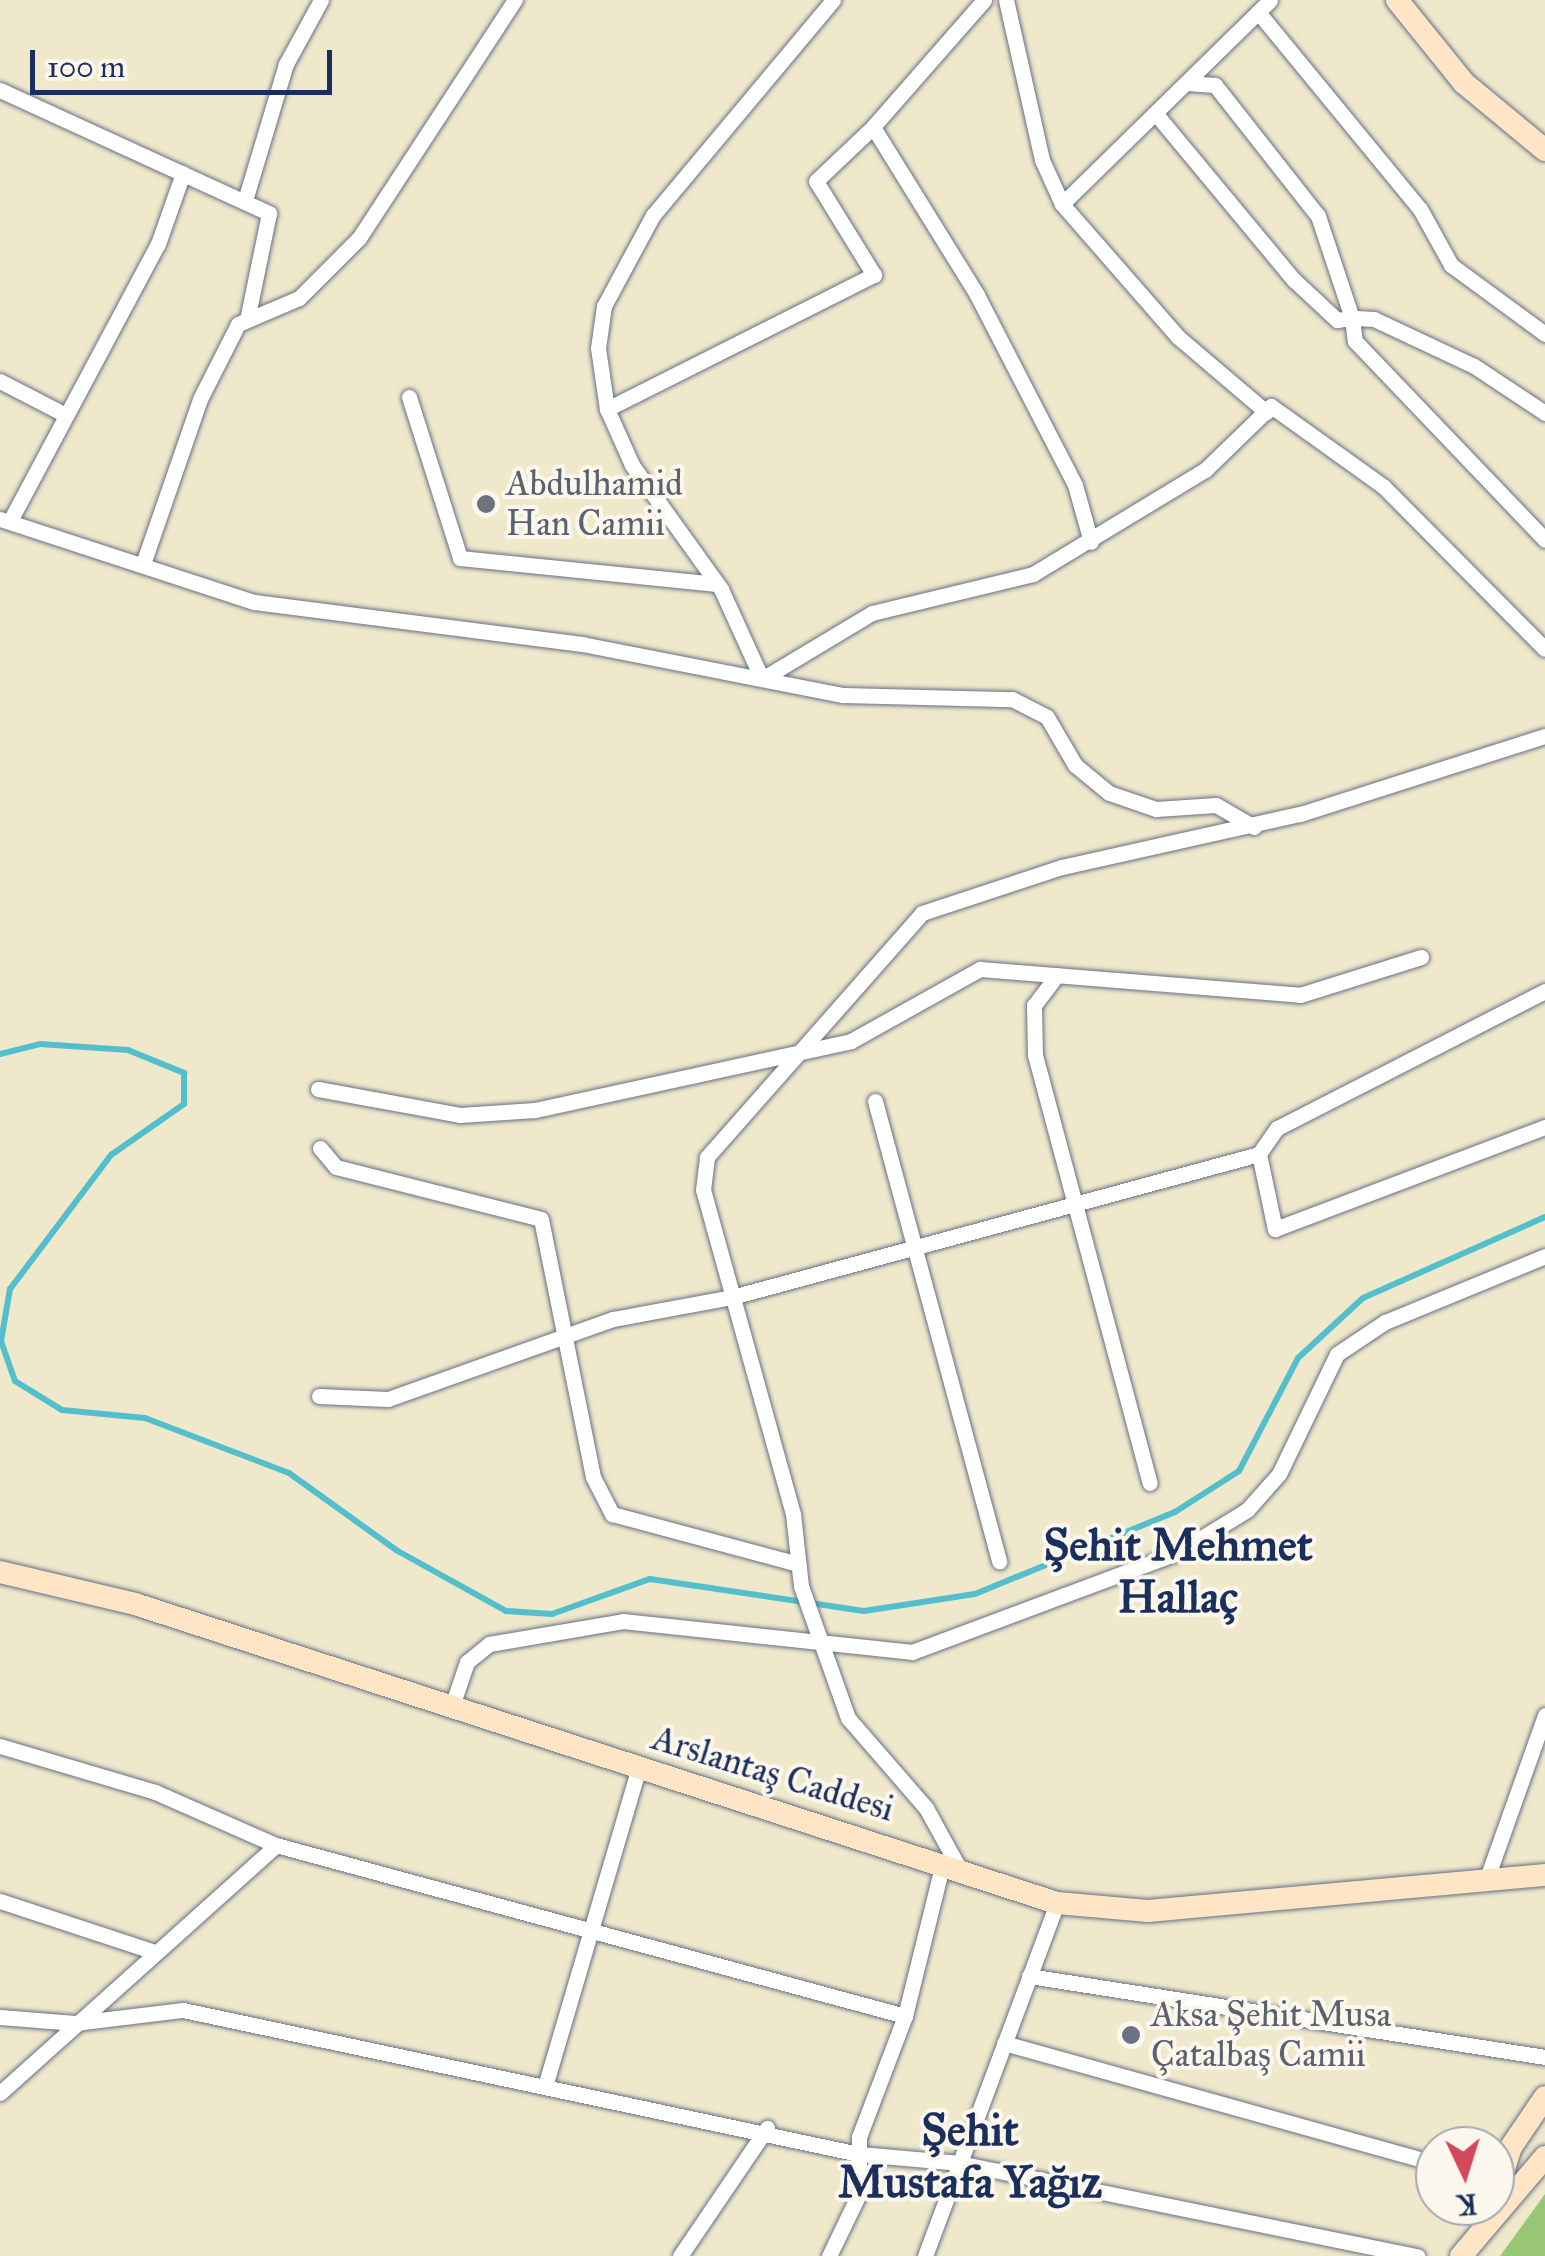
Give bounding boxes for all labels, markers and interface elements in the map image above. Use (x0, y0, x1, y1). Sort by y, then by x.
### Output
scale bar (35, 30, 338, 92)
text: 100 m (47, 49, 125, 85)
place label: Abdulhamid Han Camii (506, 463, 683, 545)
marker: Abdulhamid Han Camii (475, 493, 497, 515)
district label: Şehit Mehmet Hallaç (1043, 1518, 1313, 1624)
street label: Arslantaş Caddesi (647, 1717, 899, 1831)
place label: Aksa Şehit Musa Çatalbaş Camii (1151, 1994, 1391, 2076)
marker: Aksa Şehit Musa Çatalbaş Camii (1120, 2024, 1142, 2046)
district label: Şehit Mustafa Yağız (838, 2103, 1102, 2209)
north arrow (1415, 2126, 1515, 2226)
text: K (1456, 2186, 1478, 2223)

